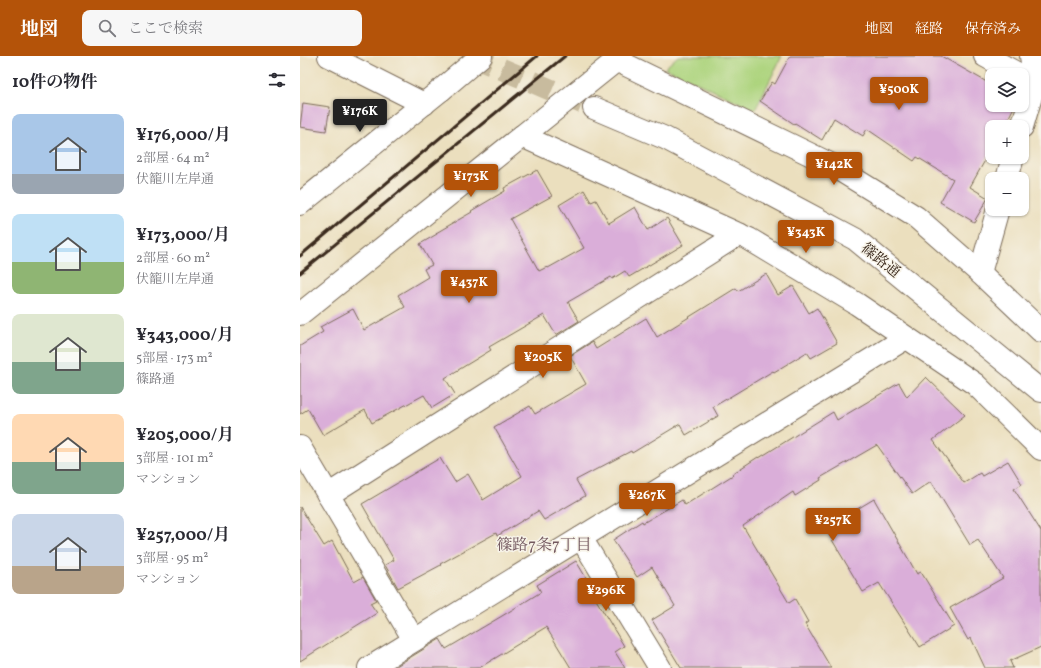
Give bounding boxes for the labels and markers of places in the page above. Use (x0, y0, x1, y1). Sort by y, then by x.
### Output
pin: ¥500K (871, 77, 927, 111)
pin: ¥176K (332, 99, 388, 133)
pin: ¥142K (806, 152, 862, 186)
pin: ¥173K (443, 164, 499, 198)
pin: ¥343K (778, 220, 834, 254)
pin: ¥437K (441, 270, 497, 304)
pin: ¥205K (515, 345, 571, 379)
pin: ¥267K (619, 483, 675, 517)
pin: ¥257K (805, 508, 861, 542)
pin: ¥296K (578, 578, 634, 612)

